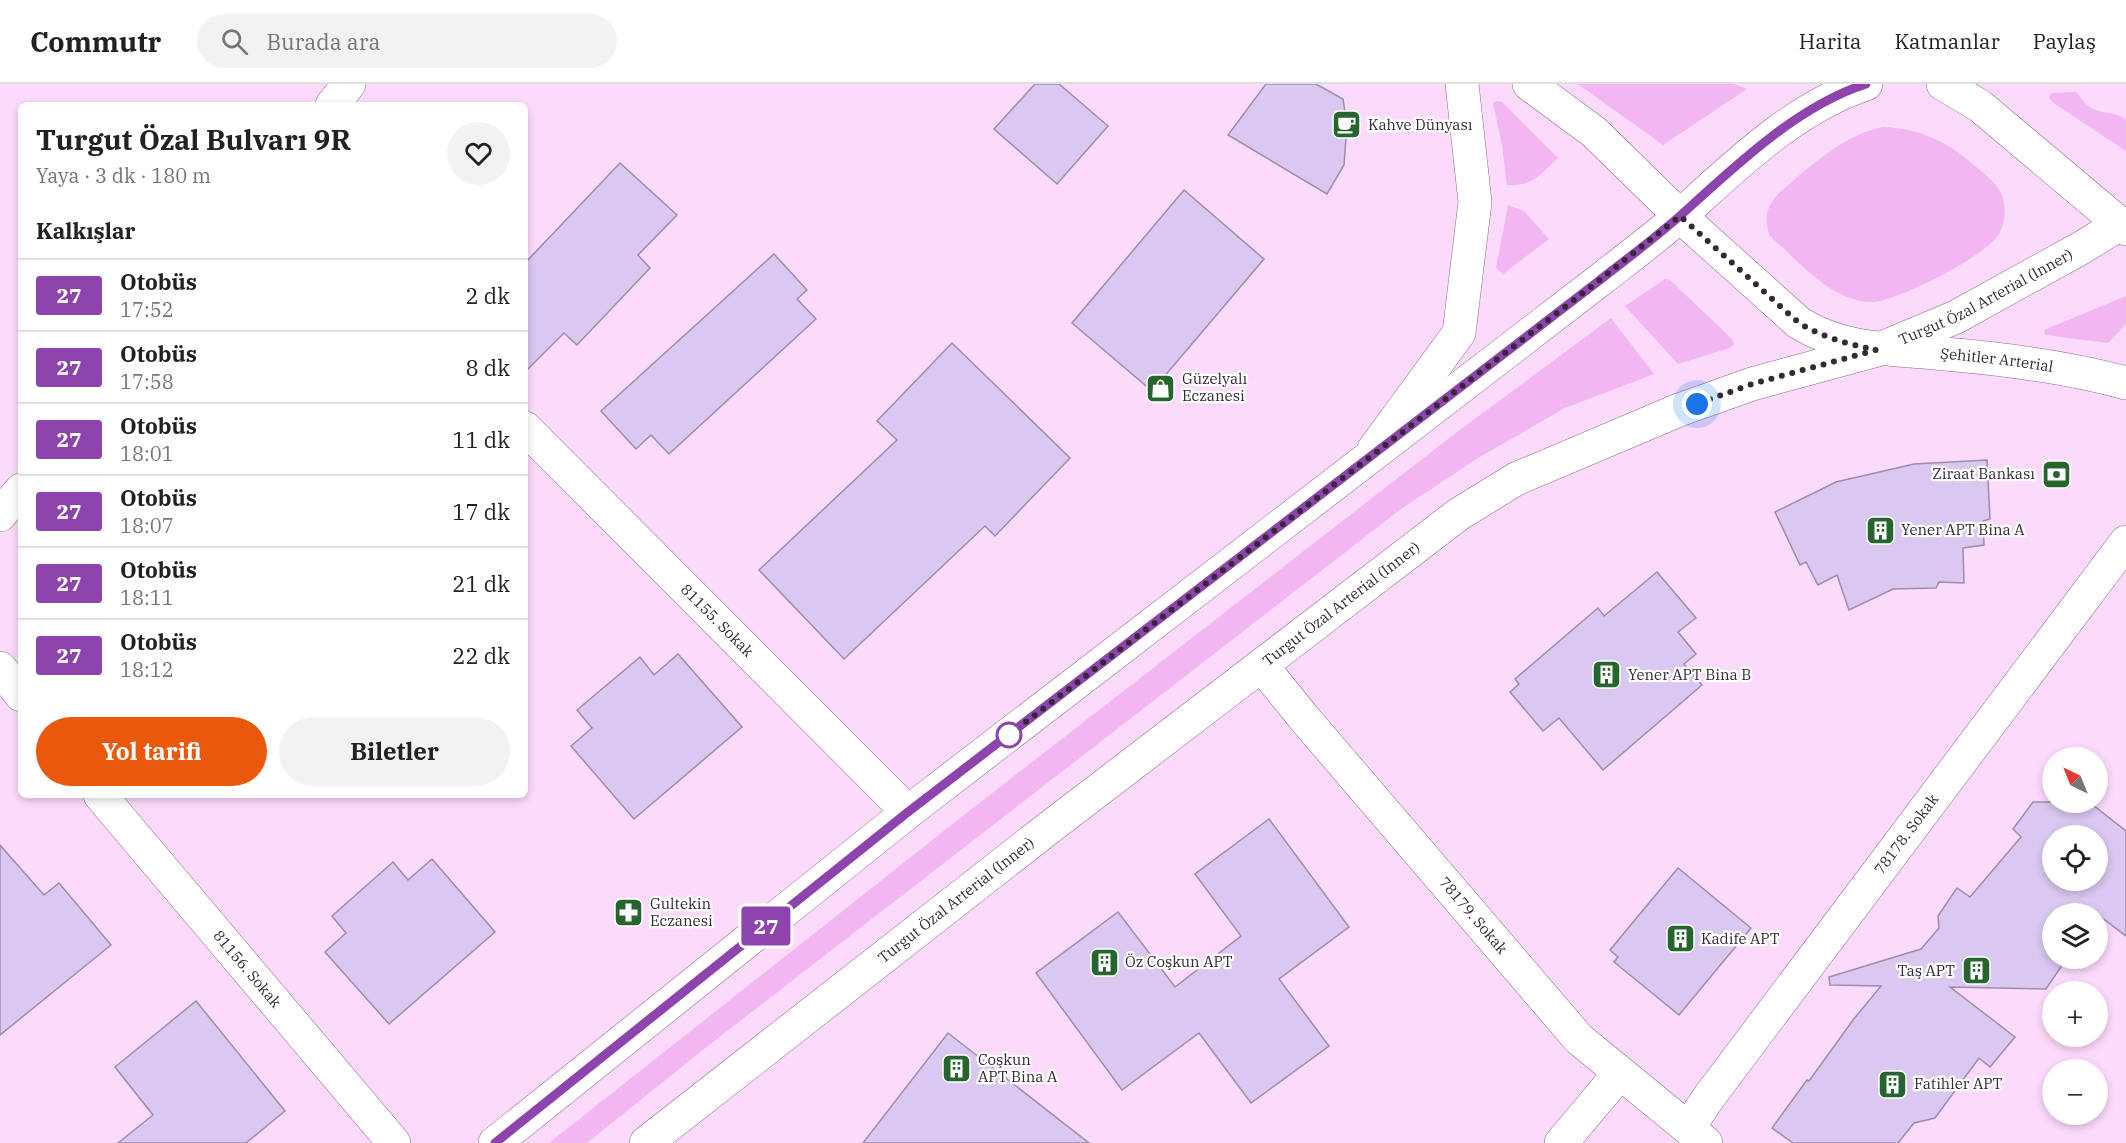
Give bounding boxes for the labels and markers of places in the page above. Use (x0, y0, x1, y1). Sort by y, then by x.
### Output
cafe icon: Kahve Dünyası (1331, 109, 1363, 141)
place label: Kahve Dünyası (1368, 115, 1473, 134)
place label: Güzelyalı Eczanesi (1182, 369, 1248, 405)
shop icon: Güzelyalı Eczanesi (1145, 372, 1177, 404)
bank icon: Ziraat Bankası (2040, 458, 2072, 490)
place label: Ziraat Bankası (1932, 464, 2035, 483)
building icon: Yener APT Bina A (1864, 514, 1896, 546)
place label: Yener APT Bina A (1901, 520, 2025, 539)
building icon: Yener APT Bina B (1591, 659, 1623, 691)
place label: Yener APT Bina B (1628, 665, 1751, 684)
unlabelled marker (996, 722, 1022, 748)
place label: Gultekin Eczanesi (650, 894, 713, 930)
pharmacy icon: Gultekin Eczanesi (613, 897, 645, 929)
building icon: Kadife APT (1664, 923, 1696, 955)
place label: Kadife APT (1701, 929, 1780, 948)
building icon: Öz Coşkun APT (1088, 946, 1120, 978)
place label: Öz Coşkun APT (1125, 952, 1233, 971)
building icon: Taş APT (1960, 955, 1992, 987)
place label: Taş APT (1897, 961, 1955, 980)
place label: Coşkun APT Bina A (978, 1050, 1058, 1086)
building icon: Coşkun APT Bina A (941, 1053, 973, 1085)
building icon: Fatihler APT (1877, 1068, 1909, 1100)
place label: Fatihler APT (1914, 1074, 2003, 1093)

